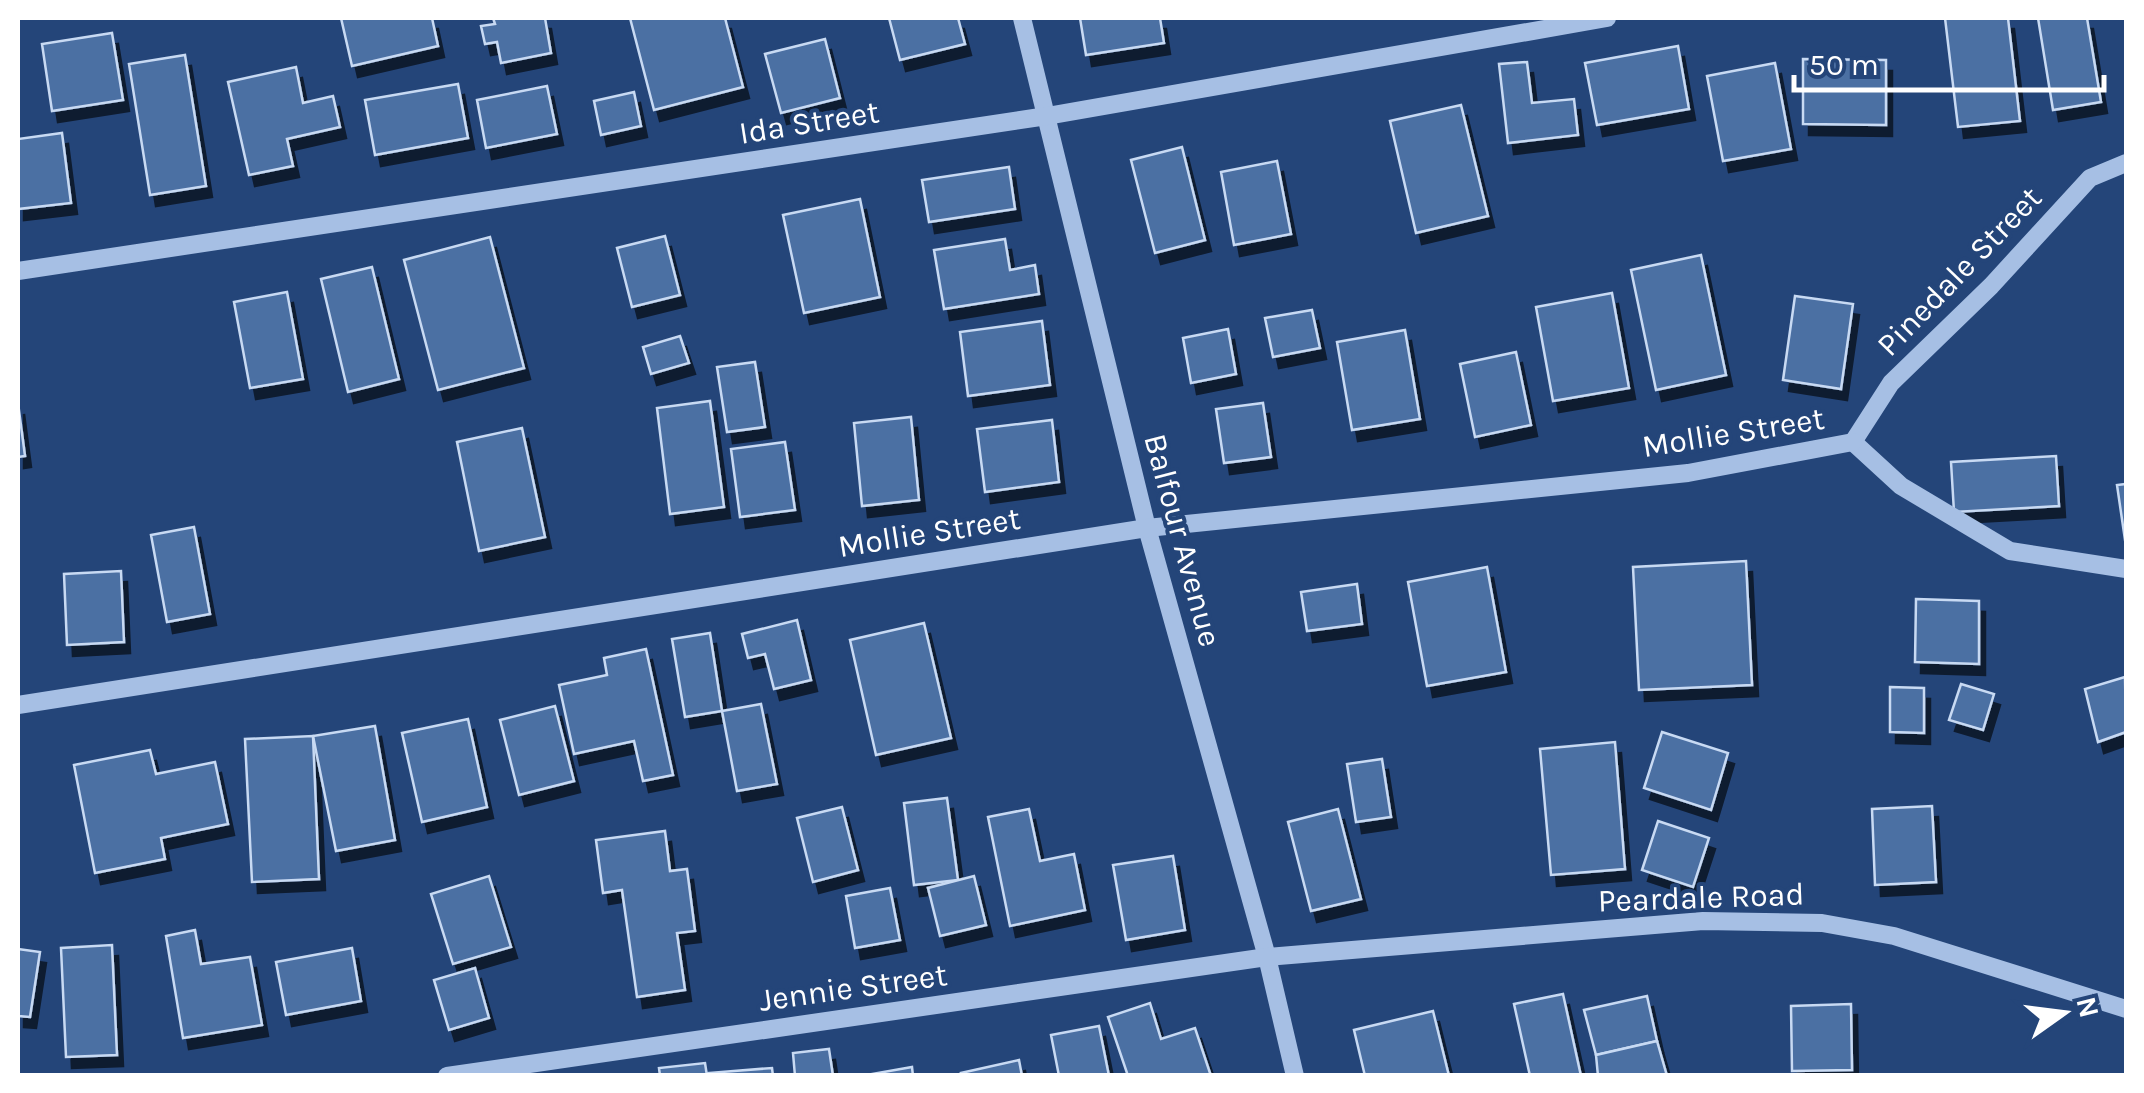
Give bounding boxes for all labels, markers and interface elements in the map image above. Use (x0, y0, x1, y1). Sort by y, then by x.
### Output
scale bar (1794, 30, 2104, 92)
text: 50 m (1809, 47, 1879, 83)
street label: Ida Street (737, 93, 882, 152)
street label: Pinedale Street (1869, 179, 2049, 363)
street label: Mollie Street (1639, 400, 1827, 465)
street label: Balfour Avenue (1136, 430, 1229, 651)
street label: Mollie Street (835, 500, 1023, 565)
street label: Peardale Road (1597, 875, 1805, 920)
street label: Jennie Street (757, 956, 949, 1019)
north arrow (2014, 963, 2114, 1063)
text: N (2069, 993, 2106, 1021)

